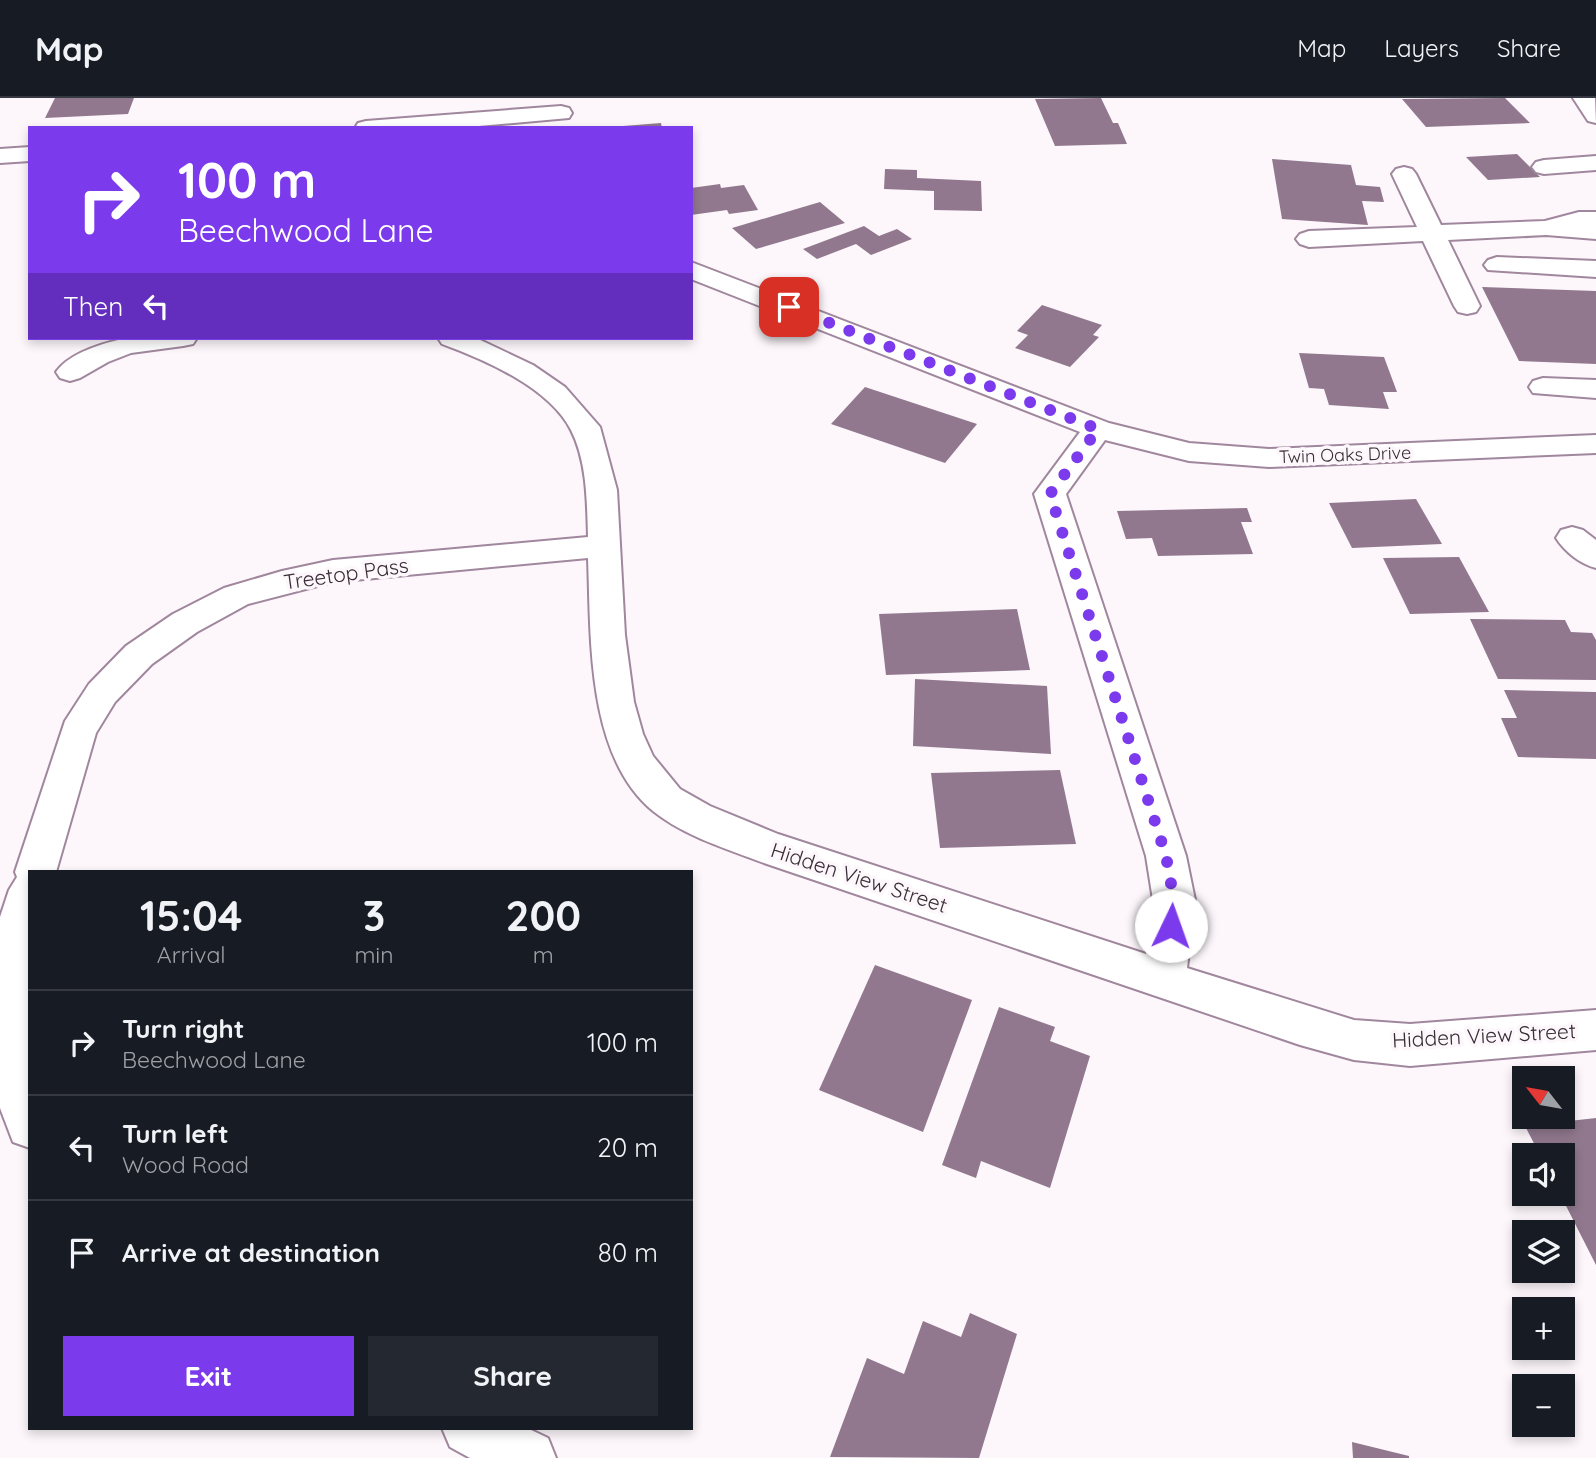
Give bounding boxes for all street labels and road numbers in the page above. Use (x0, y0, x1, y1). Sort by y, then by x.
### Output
street label: Twin Oaks Drive (1278, 441, 1412, 468)
street label: Treetop Pass (282, 551, 410, 595)
street label: Hidden View Street (768, 836, 951, 918)
street label: Hidden View Street (1391, 1017, 1577, 1053)

